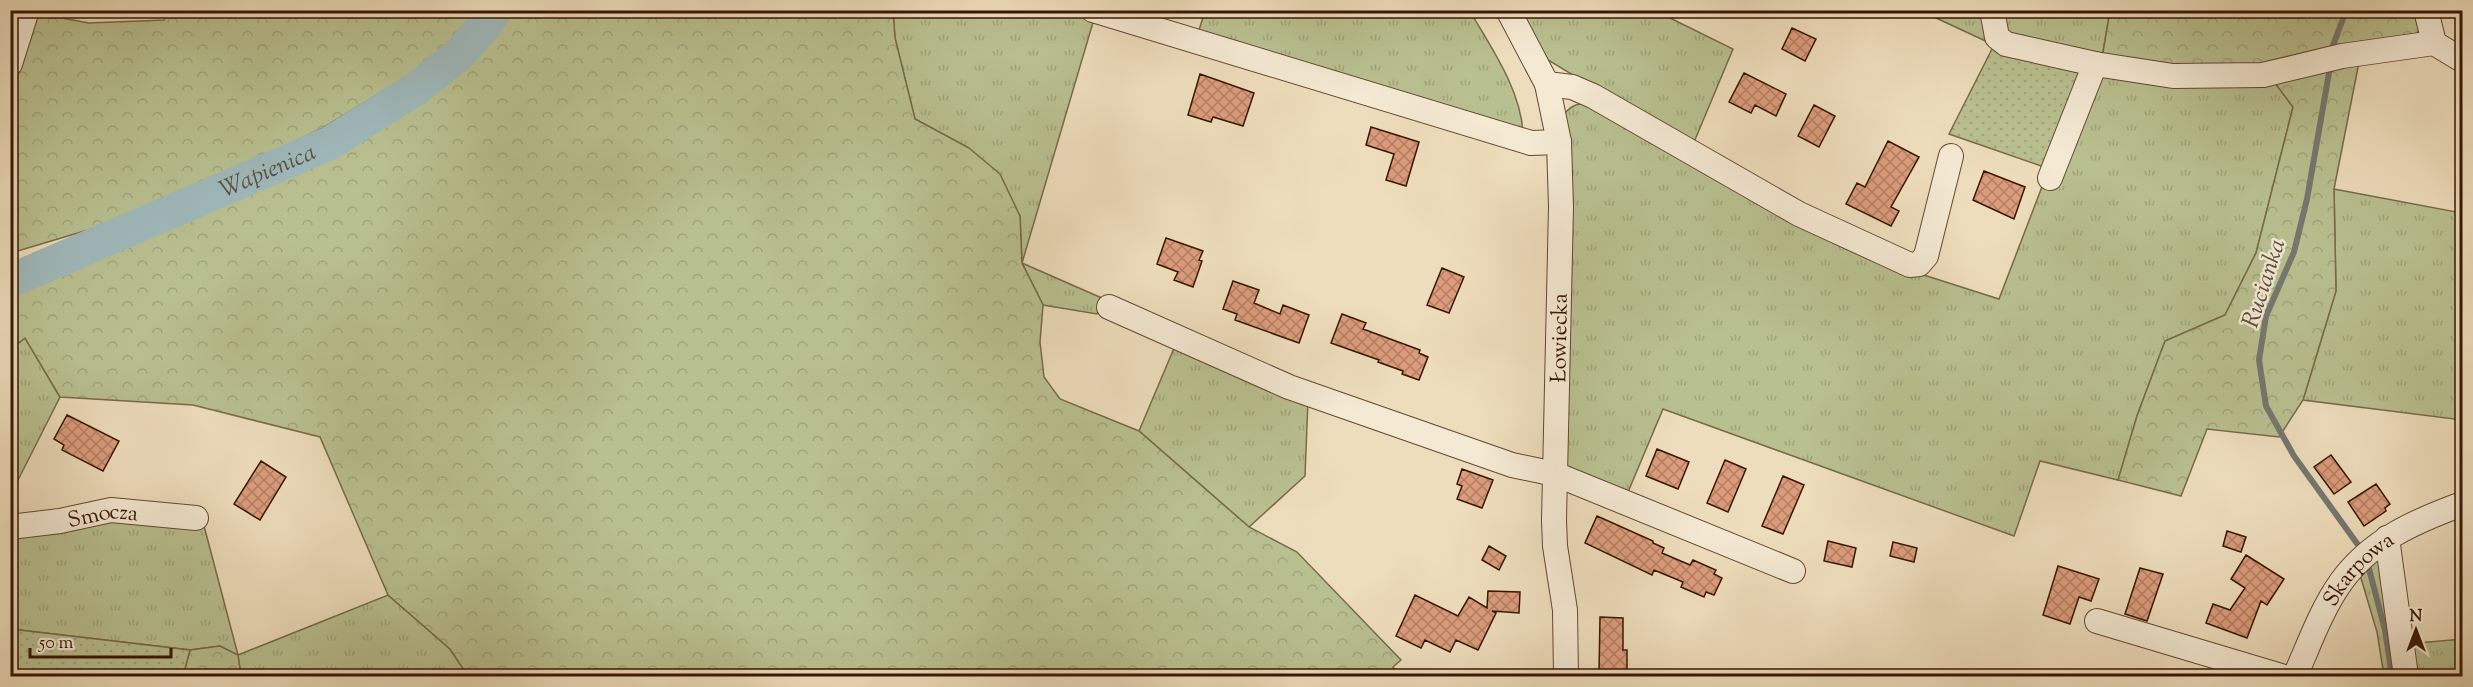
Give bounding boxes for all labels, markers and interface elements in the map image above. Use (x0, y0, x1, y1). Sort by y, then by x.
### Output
water label: Wapienica (214, 136, 321, 208)
water label: Rucianka (2235, 235, 2295, 332)
street label: Łowiecka (1544, 293, 1578, 383)
street label: Smocza (65, 497, 139, 538)
street label: Skarpowa (2316, 525, 2401, 613)
north arrow (2386, 600, 2446, 660)
text: N (2410, 606, 2423, 629)
scale bar (30, 621, 171, 659)
text: 50 m (38, 631, 74, 657)

